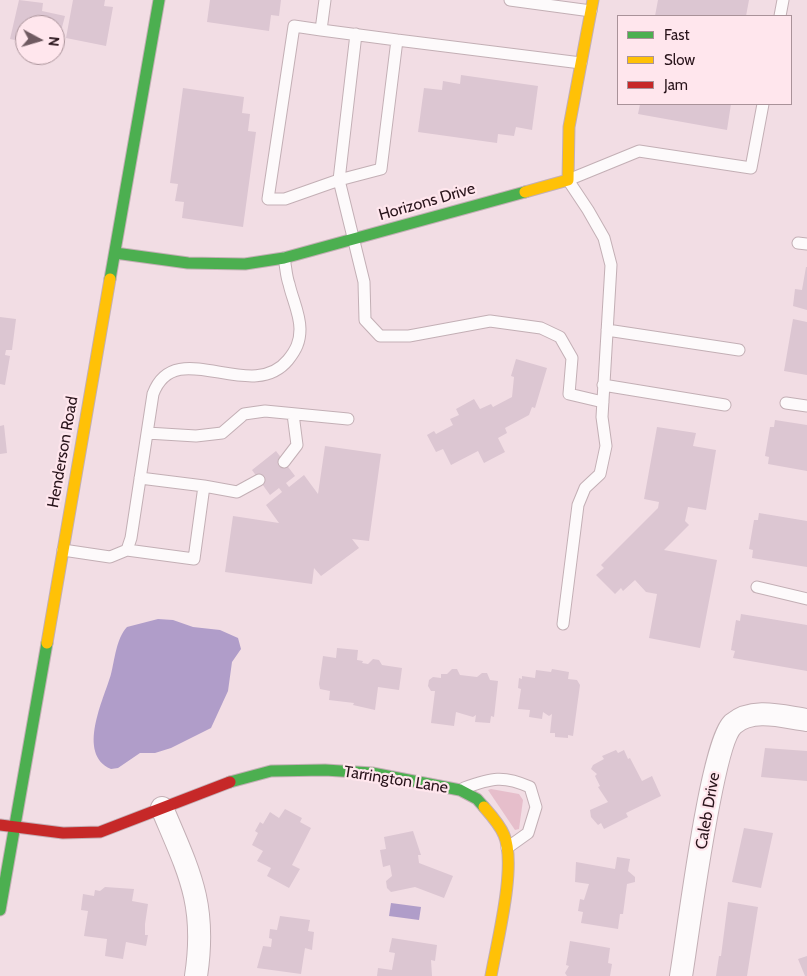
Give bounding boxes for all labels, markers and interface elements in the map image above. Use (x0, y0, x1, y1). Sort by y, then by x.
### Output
north arrow (15, 15, 65, 65)
legend (617, 15, 792, 105)
text: Fast (664, 26, 689, 44)
text: N (44, 36, 63, 47)
text: Slow (664, 51, 695, 69)
text: Jam (664, 76, 688, 94)
street label: Horizons Drive (377, 179, 477, 225)
street label: Henderson Road (44, 395, 82, 509)
street label: Tarrington Lane (343, 762, 449, 798)
street label: Caleb Drive (692, 771, 724, 851)

